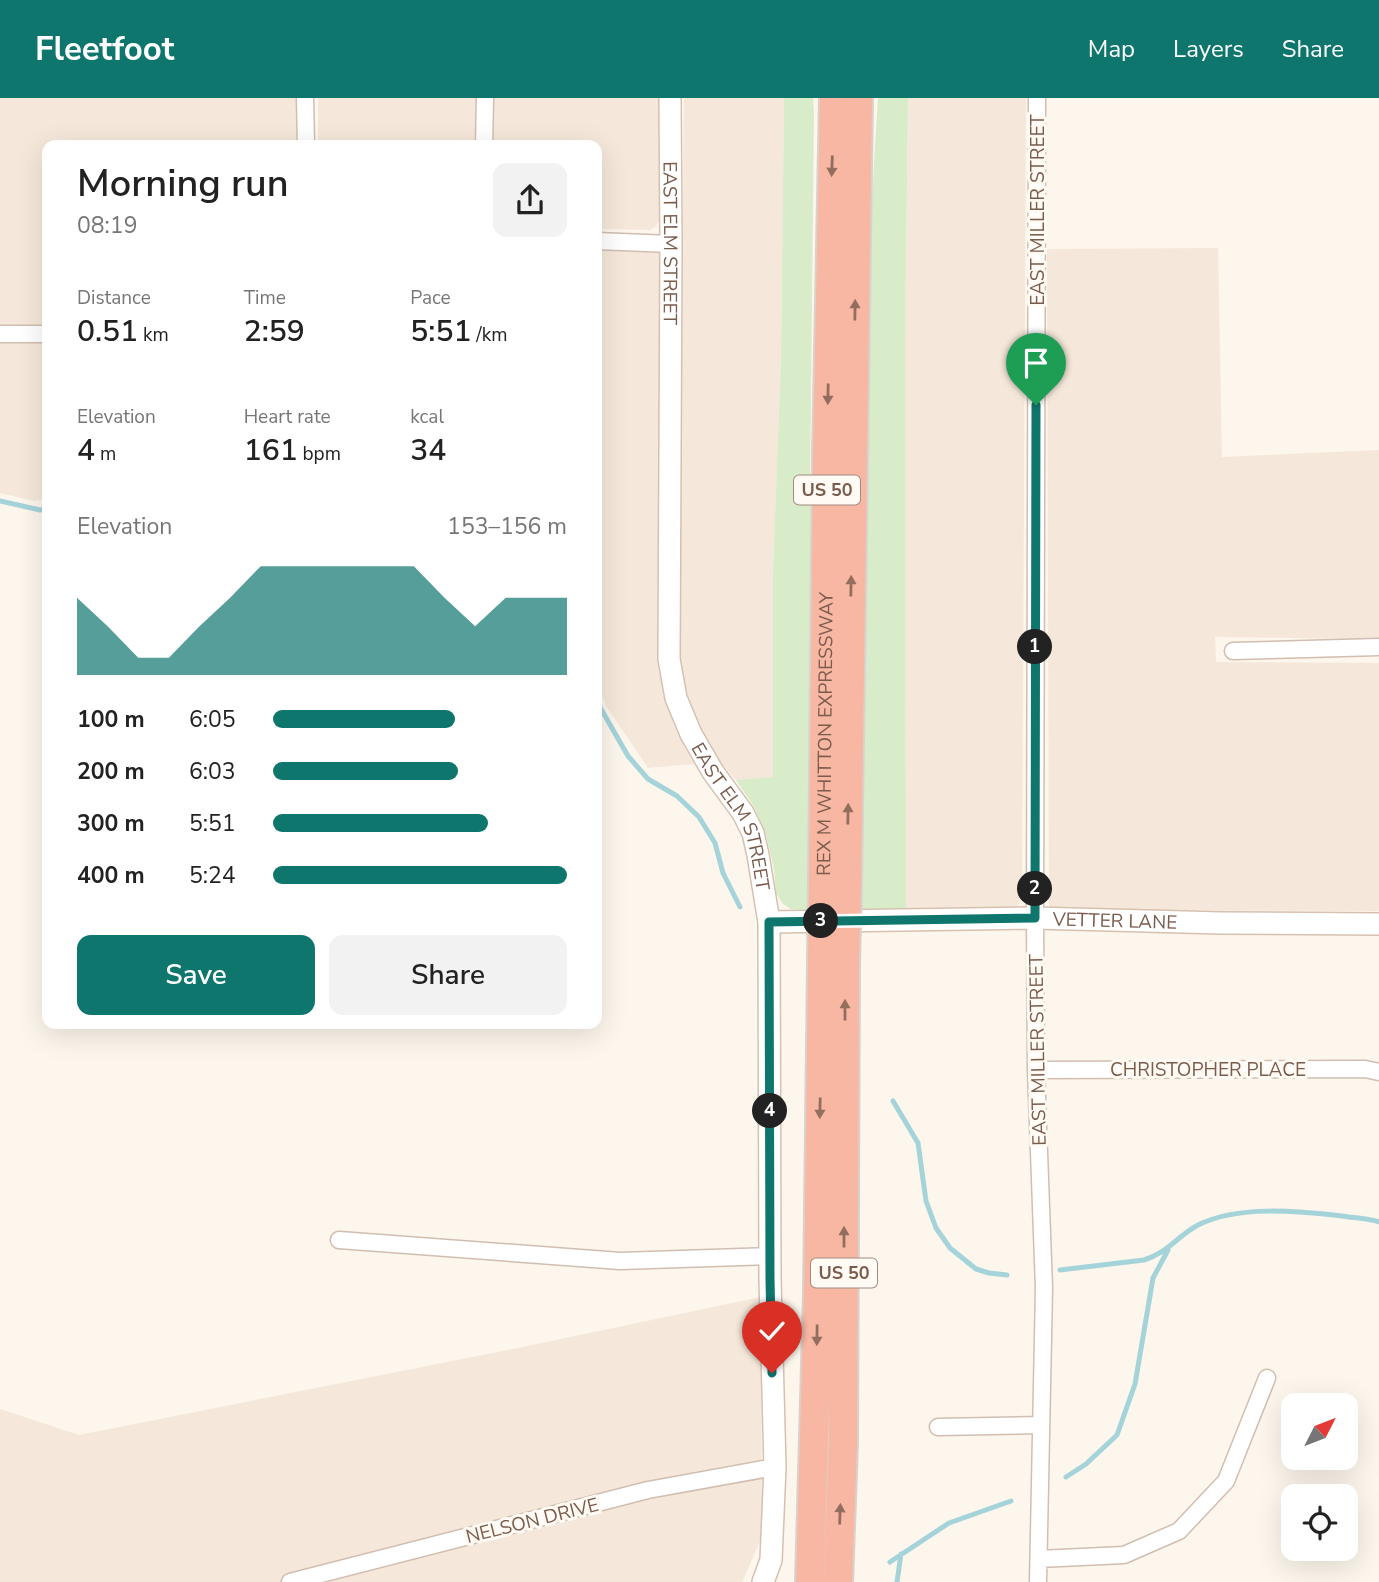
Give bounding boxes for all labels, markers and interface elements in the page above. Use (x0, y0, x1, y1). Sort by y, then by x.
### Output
text: Fleetfoot (35, 27, 174, 72)
text: Map (1088, 33, 1135, 65)
text: Layers (1173, 33, 1244, 65)
text: Share (1282, 33, 1344, 65)
street label: EAST MILLER STREET (1025, 114, 1051, 306)
one-way arrow (826, 155, 838, 177)
text: Morning run (77, 158, 289, 209)
street label: EAST ELM STREET (656, 161, 683, 325)
button: share (493, 163, 567, 237)
text: 08:19 (77, 210, 137, 241)
text: Distance (77, 285, 151, 311)
text: Time (244, 285, 286, 311)
text: Pace (410, 285, 451, 311)
one-way arrow (849, 299, 861, 321)
text: 0.51 (77, 311, 138, 352)
text: 2:59 (244, 311, 305, 352)
text: 5:51 (410, 311, 471, 352)
text: km (138, 322, 169, 348)
text: /km (471, 322, 507, 348)
pin (1006, 333, 1066, 405)
icon: arrive (1017, 344, 1055, 382)
one-way arrow (822, 383, 834, 405)
text: Elevation (77, 404, 156, 430)
text: Heart rate (244, 404, 331, 430)
text: kcal (410, 404, 444, 430)
text: 4 (77, 430, 95, 471)
text: 161 (244, 430, 298, 471)
text: 34 (410, 430, 446, 471)
text: m (95, 441, 116, 467)
text: bpm (298, 441, 341, 467)
road number: US 50 (794, 476, 860, 504)
text: Elevation (77, 511, 172, 542)
text: 153–156 m (447, 511, 567, 542)
one-way arrow (845, 575, 857, 597)
street label: REX M WHITTON EXPRESSWAY (811, 591, 840, 876)
pin: 1 (1018, 630, 1052, 664)
text: 1 (1029, 633, 1040, 659)
text: 100 m (77, 704, 145, 735)
text: 6:05 (189, 704, 236, 735)
street label: EAST ELM STREET (685, 738, 776, 893)
text: 200 m (77, 756, 145, 787)
text: 6:03 (189, 756, 236, 787)
one-way arrow (842, 803, 854, 825)
text: 300 m (77, 808, 145, 839)
text: 5:51 (189, 808, 236, 839)
text: 400 m (77, 860, 145, 891)
text: 5:24 (189, 860, 236, 891)
pin: 2 (1018, 872, 1052, 906)
text: 2 (1029, 875, 1040, 901)
pin: 3 (804, 904, 838, 938)
street label: VETTER LANE (1051, 906, 1178, 936)
text: 3 (815, 907, 826, 933)
button: Save (77, 935, 315, 1015)
button: Share (329, 935, 567, 1015)
street label: EAST MILLER STREET (1023, 953, 1053, 1146)
one-way arrow (839, 999, 851, 1021)
street label: CHRISTOPHER PLACE (1110, 1057, 1306, 1083)
pin: 4 (752, 1094, 788, 1128)
text: 4 (764, 1097, 775, 1123)
one-way arrow (815, 1097, 826, 1119)
one-way arrow (838, 1226, 850, 1248)
road number: US 50 (811, 1258, 877, 1288)
pin (742, 1301, 802, 1373)
icon: check (753, 1312, 791, 1350)
one-way arrow (811, 1325, 823, 1347)
north arrow (1281, 1393, 1358, 1470)
map controls (1281, 1393, 1358, 1561)
button: locate (1281, 1484, 1358, 1561)
street label: NELSON DRIVE (463, 1492, 601, 1550)
one-way arrow (835, 1503, 846, 1525)

